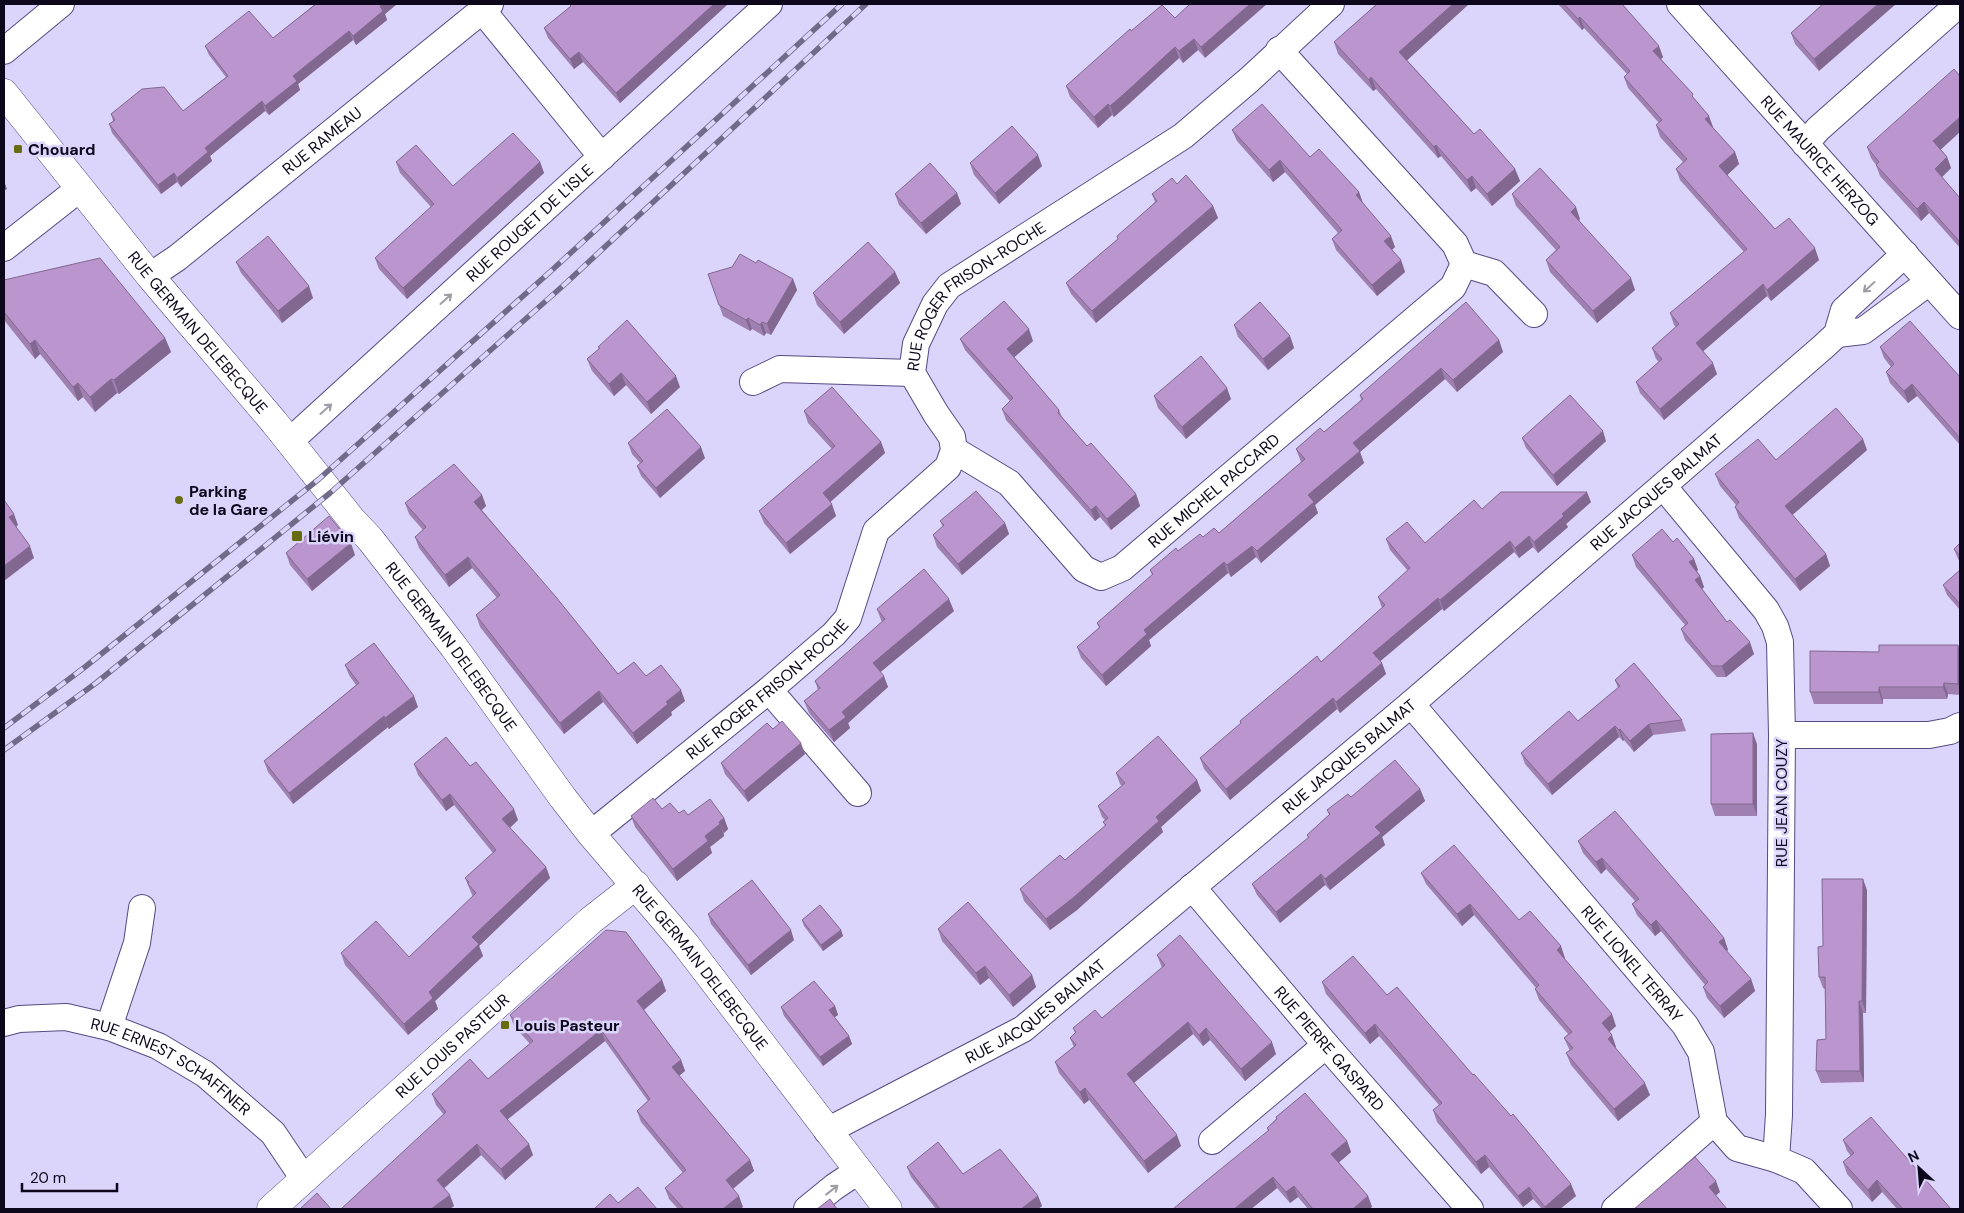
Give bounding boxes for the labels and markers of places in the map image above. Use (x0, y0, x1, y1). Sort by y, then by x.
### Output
place label: Chouard (28, 139, 96, 160)
marker: Chouard (12, 143, 24, 155)
place label: Parking de la Gare (189, 481, 268, 520)
marker: Parking de la Gare (173, 494, 185, 506)
place label: Liévin (308, 526, 354, 547)
marker: Liévin (290, 529, 304, 543)
place label: Louis Pasteur (515, 1015, 620, 1036)
marker: Louis Pasteur (499, 1019, 511, 1031)

